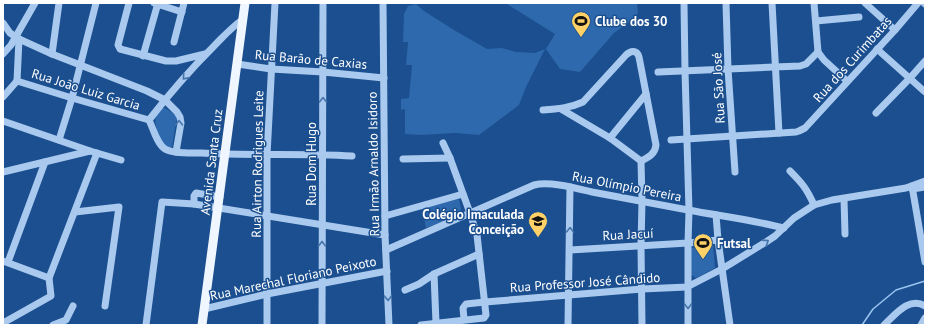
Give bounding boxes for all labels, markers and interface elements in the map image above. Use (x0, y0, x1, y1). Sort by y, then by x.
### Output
sports icon: Clube dos 30 (570, 10, 592, 38)
place label: Clube dos 30 (595, 13, 667, 30)
street label: Rua dos Curimbatas (809, 13, 895, 106)
street label: Rua Barão de Caxias (254, 46, 368, 73)
street label: Rua São José (708, 52, 729, 124)
street label: Rua João Luiz Garcia (30, 65, 142, 114)
one-way arrow (182, 72, 190, 80)
street label: Rua Airton Rodrigues Leite (248, 90, 267, 238)
street label: Rua Irmão Arnaldo Isidoro (364, 91, 383, 236)
one-way arrow (319, 97, 327, 103)
street label: Avenida Santa Cruz (197, 108, 226, 216)
one-way arrow (175, 120, 183, 126)
street label: Rua Dom Hugo (303, 122, 320, 206)
street label: Rua Olímpio Pereira (571, 168, 683, 205)
place label: Colégio Imaculada Conceição (422, 206, 524, 238)
school or university icon: Colégio Imaculada Conceição (527, 210, 549, 238)
street label: Rua Jacuí (602, 225, 655, 244)
one-way arrow (566, 227, 574, 233)
sports icon: Futsal (692, 232, 714, 260)
place label: Futsal (717, 235, 751, 252)
one-way arrow (762, 239, 769, 247)
one-way arrow (318, 241, 326, 247)
street label: Rua Marechal Floriano Peixoto (208, 253, 378, 304)
street label: Rua Professor José Cândido (509, 269, 661, 296)
one-way arrow (384, 295, 392, 301)
one-way arrow (684, 303, 692, 309)

